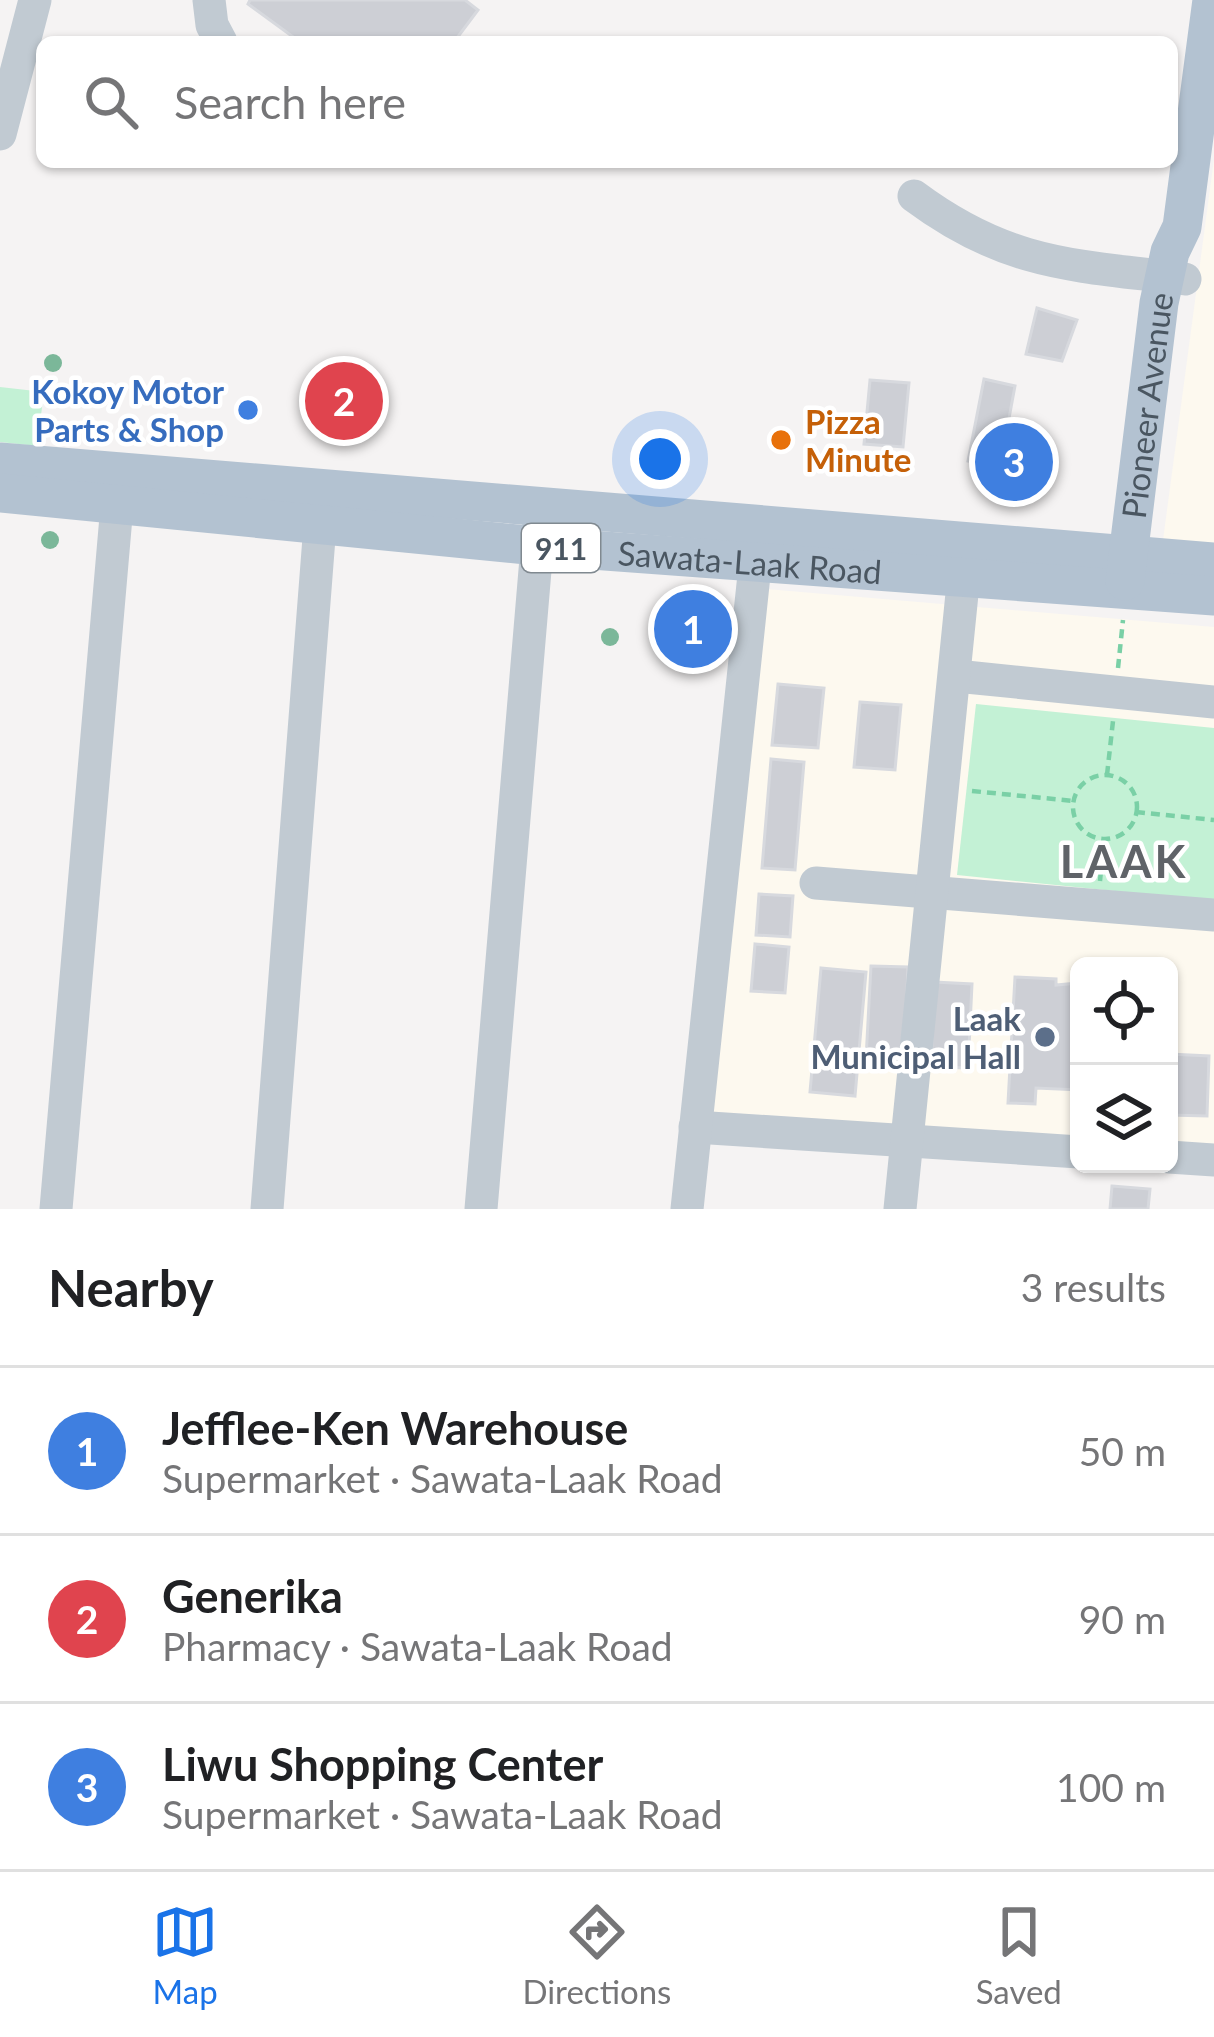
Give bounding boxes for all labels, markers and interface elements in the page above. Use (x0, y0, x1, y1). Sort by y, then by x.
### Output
search box (36, 36, 1178, 168)
icon: search (78, 69, 144, 135)
text: Search here (174, 75, 406, 129)
street label: Pioneer Avenue (1113, 288, 1181, 521)
pin: 2 (305, 356, 383, 446)
place label: Kokoy Motor Parts & Shop (31, 371, 225, 449)
marker: Kokoy Motor Parts & Shop (235, 397, 261, 423)
place label: Pizza Minute (805, 401, 911, 479)
pin: 3 (975, 417, 1053, 507)
marker: Pizza Minute (768, 427, 794, 453)
your location (630, 429, 690, 489)
road number: 911 (522, 524, 600, 572)
street label: Sawata-Laak Road (616, 532, 883, 591)
pin: 1 (654, 584, 732, 674)
district label: LAAK (1060, 834, 1188, 888)
map controls (1070, 957, 1178, 1173)
button: locate (1070, 957, 1178, 1065)
place label: Laak Municipal Hall (810, 998, 1021, 1076)
marker: Laak Municipal Hall (1032, 1024, 1058, 1050)
button: layers (1070, 1065, 1178, 1173)
text: Nearby (48, 1257, 214, 1318)
text: 3 results (1021, 1264, 1166, 1310)
text: Jefflee-Ken Warehouse (162, 1401, 628, 1455)
text: 1 (76, 1428, 98, 1474)
text: 50 m (1079, 1428, 1166, 1474)
text: Supermarket · Sawata-Laak Road (162, 1455, 723, 1501)
text: Generika (162, 1569, 343, 1623)
text: 2 (76, 1596, 98, 1642)
text: 90 m (1079, 1596, 1166, 1642)
text: Pharmacy · Sawata-Laak Road (162, 1623, 673, 1669)
text: Liwu Shopping Center (162, 1737, 603, 1791)
text: 3 (76, 1764, 98, 1810)
text: 100 m (1056, 1764, 1166, 1810)
text: Supermarket · Sawata-Laak Road (162, 1791, 723, 1837)
tab: Map (152, 1899, 218, 2011)
tab: Directions (522, 1899, 671, 2011)
tab: Saved (976, 1899, 1062, 2011)

